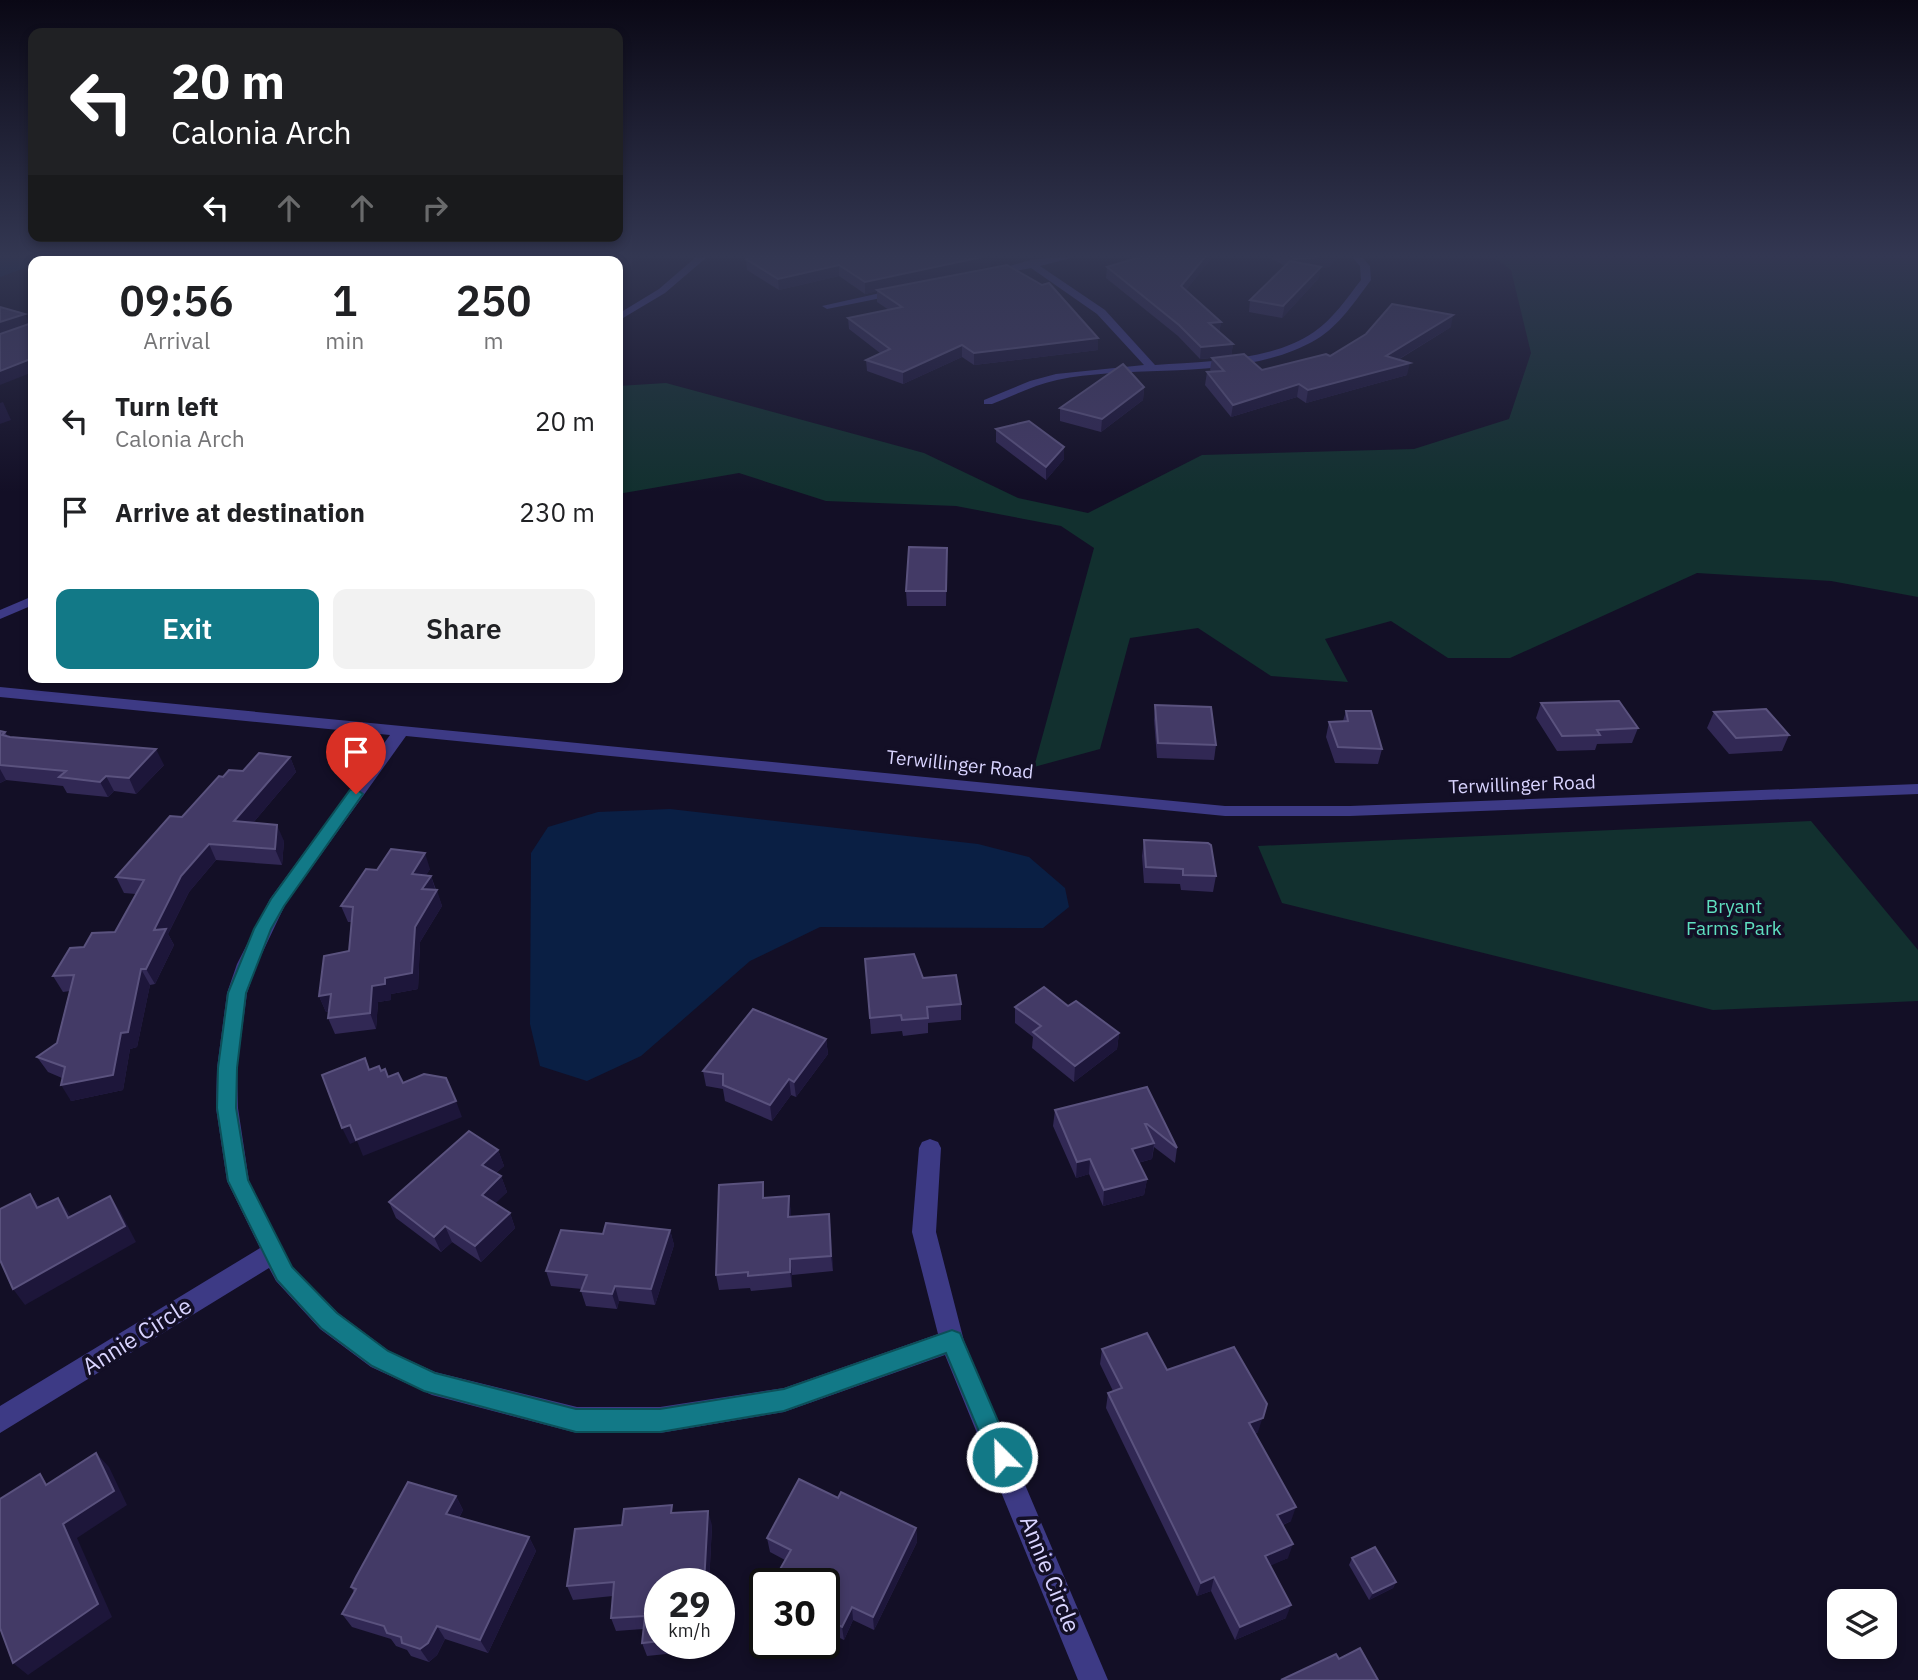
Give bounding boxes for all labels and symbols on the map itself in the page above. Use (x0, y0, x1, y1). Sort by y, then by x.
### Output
pin (326, 722, 386, 794)
street label: Terwillinger Road (885, 744, 1035, 784)
street label: Terwillinger Road (1448, 769, 1596, 799)
park label: Bryant Farms Park (1686, 894, 1782, 940)
street label: Annie Circle (76, 1290, 197, 1381)
position arrow (965, 1420, 1039, 1494)
street label: Annie Circle (1014, 1511, 1088, 1636)
speed limit sign: 30 (749, 1568, 840, 1659)

